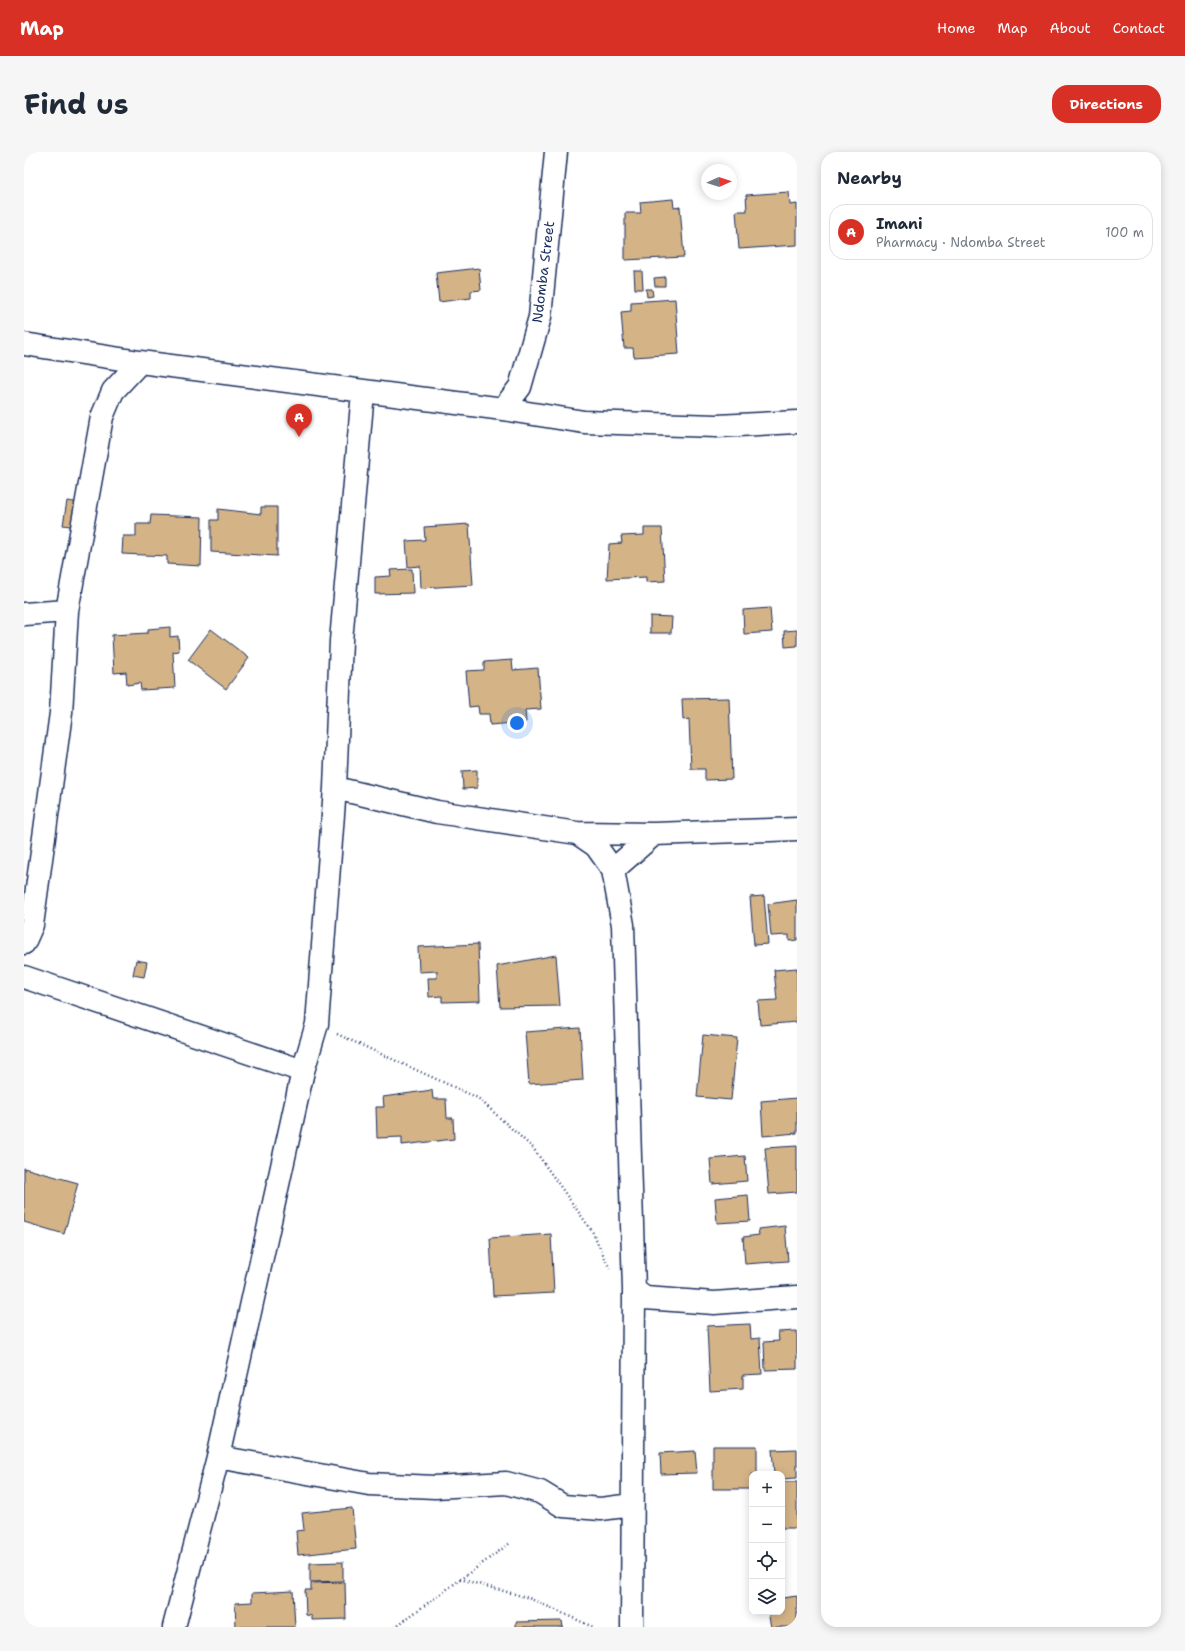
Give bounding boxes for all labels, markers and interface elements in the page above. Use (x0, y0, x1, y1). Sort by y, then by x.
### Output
text: Map (20, 16, 64, 41)
text: Home (937, 19, 976, 37)
text: Map (998, 19, 1028, 37)
text: About (1050, 19, 1091, 37)
text: Contact (1113, 19, 1165, 37)
text: Find us (24, 85, 129, 123)
button: Directions (1052, 85, 1161, 123)
north arrow (701, 164, 737, 200)
text: Nearby (837, 167, 902, 189)
text: Imani (876, 214, 923, 234)
street label: Ndomba Street (528, 220, 558, 324)
text: A (846, 224, 856, 241)
text: 100 m (1105, 224, 1144, 241)
text: Pharmacy · Ndomba Street (876, 234, 1046, 251)
pin: A (286, 404, 312, 437)
your location (507, 713, 527, 733)
map controls (749, 1471, 785, 1615)
button: + (749, 1471, 785, 1507)
button: − (749, 1507, 785, 1543)
button: locate (749, 1543, 785, 1579)
button: layers (749, 1579, 785, 1615)

